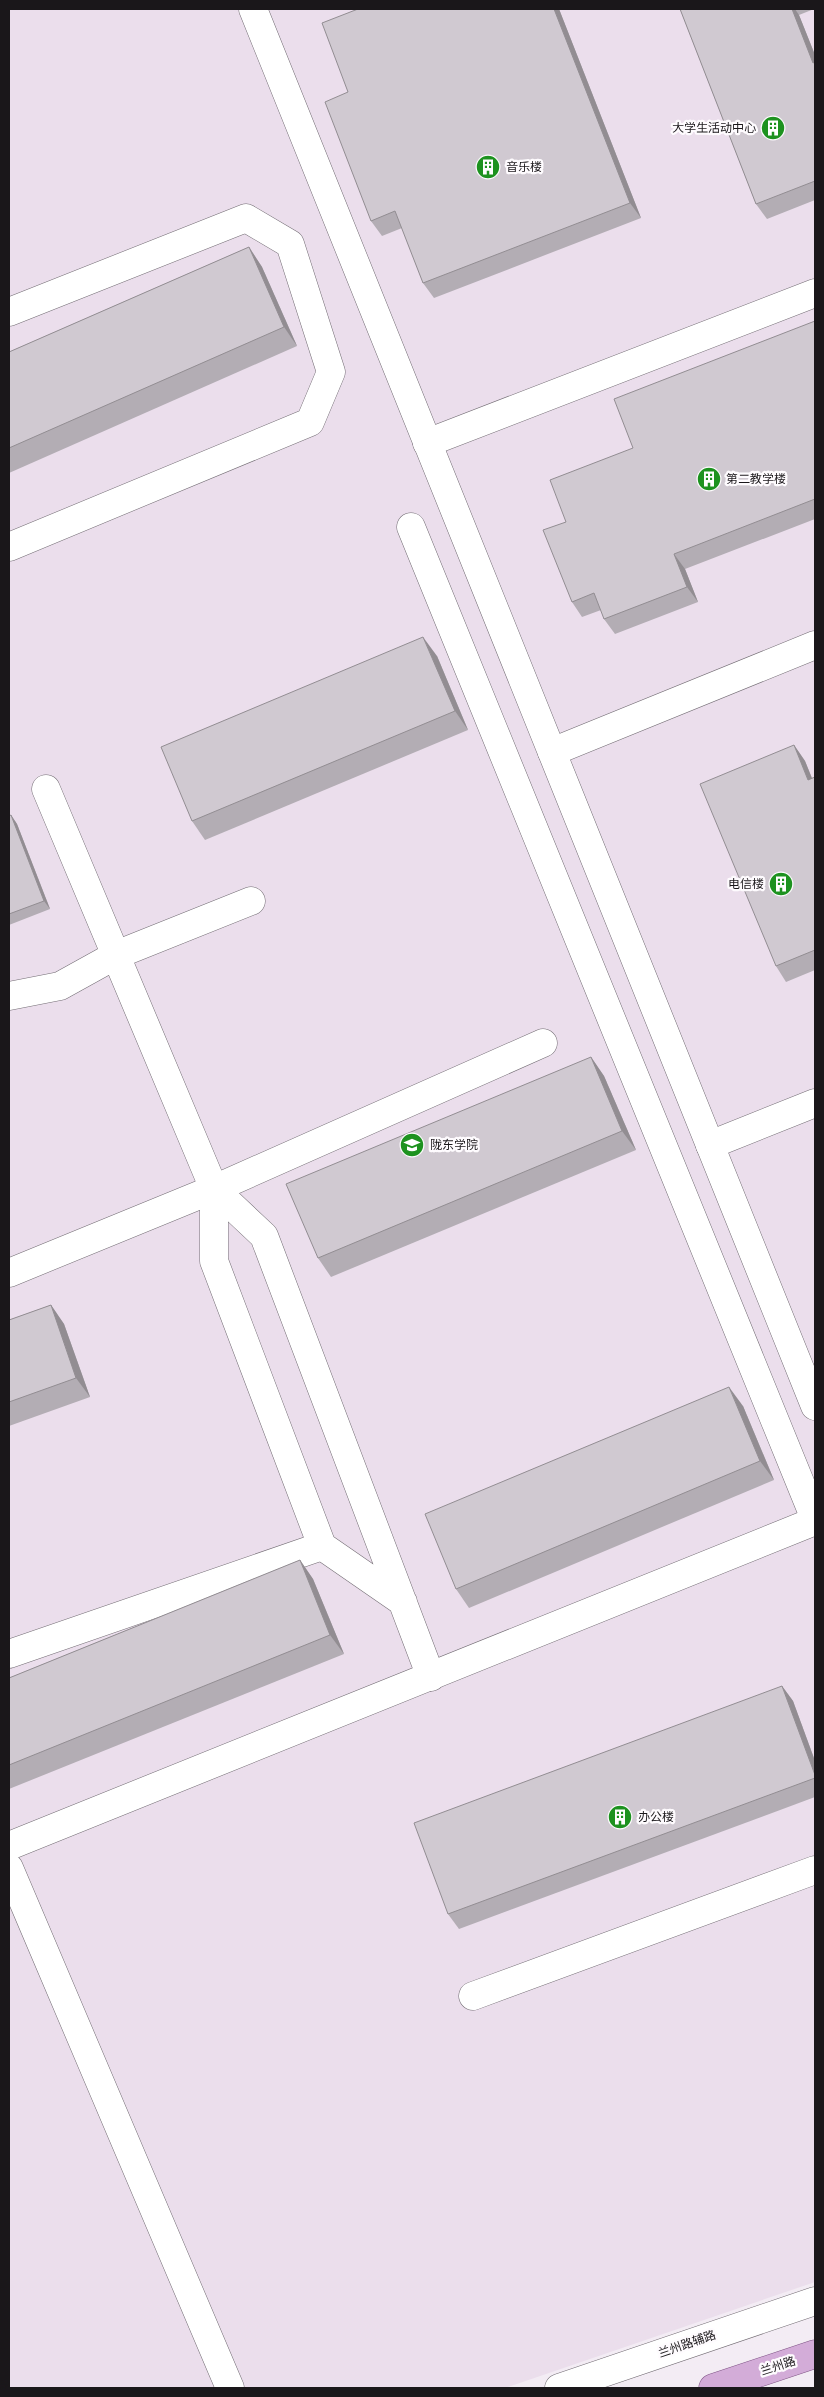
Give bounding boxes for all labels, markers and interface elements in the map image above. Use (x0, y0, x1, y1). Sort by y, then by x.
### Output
building icon: 大学生活动中心 (760, 115, 786, 141)
place label: 大学生活动中心 (672, 121, 756, 135)
building icon: 音乐楼 (475, 154, 501, 180)
place label: 音乐楼 (506, 160, 542, 174)
building icon: 第二教学楼 (696, 466, 722, 492)
place label: 第二教学楼 (726, 472, 786, 486)
building icon: 电信楼 (768, 871, 794, 897)
place label: 电信楼 (728, 877, 764, 891)
school or university icon: 陇东学院 (399, 1132, 425, 1158)
place label: 陇东学院 (430, 1138, 478, 1152)
building icon: 办公楼 (607, 1804, 633, 1830)
place label: 办公楼 (638, 1810, 674, 1824)
street label: 兰州路辅路 (656, 2328, 718, 2360)
street label: 兰州路 (759, 2354, 797, 2378)

